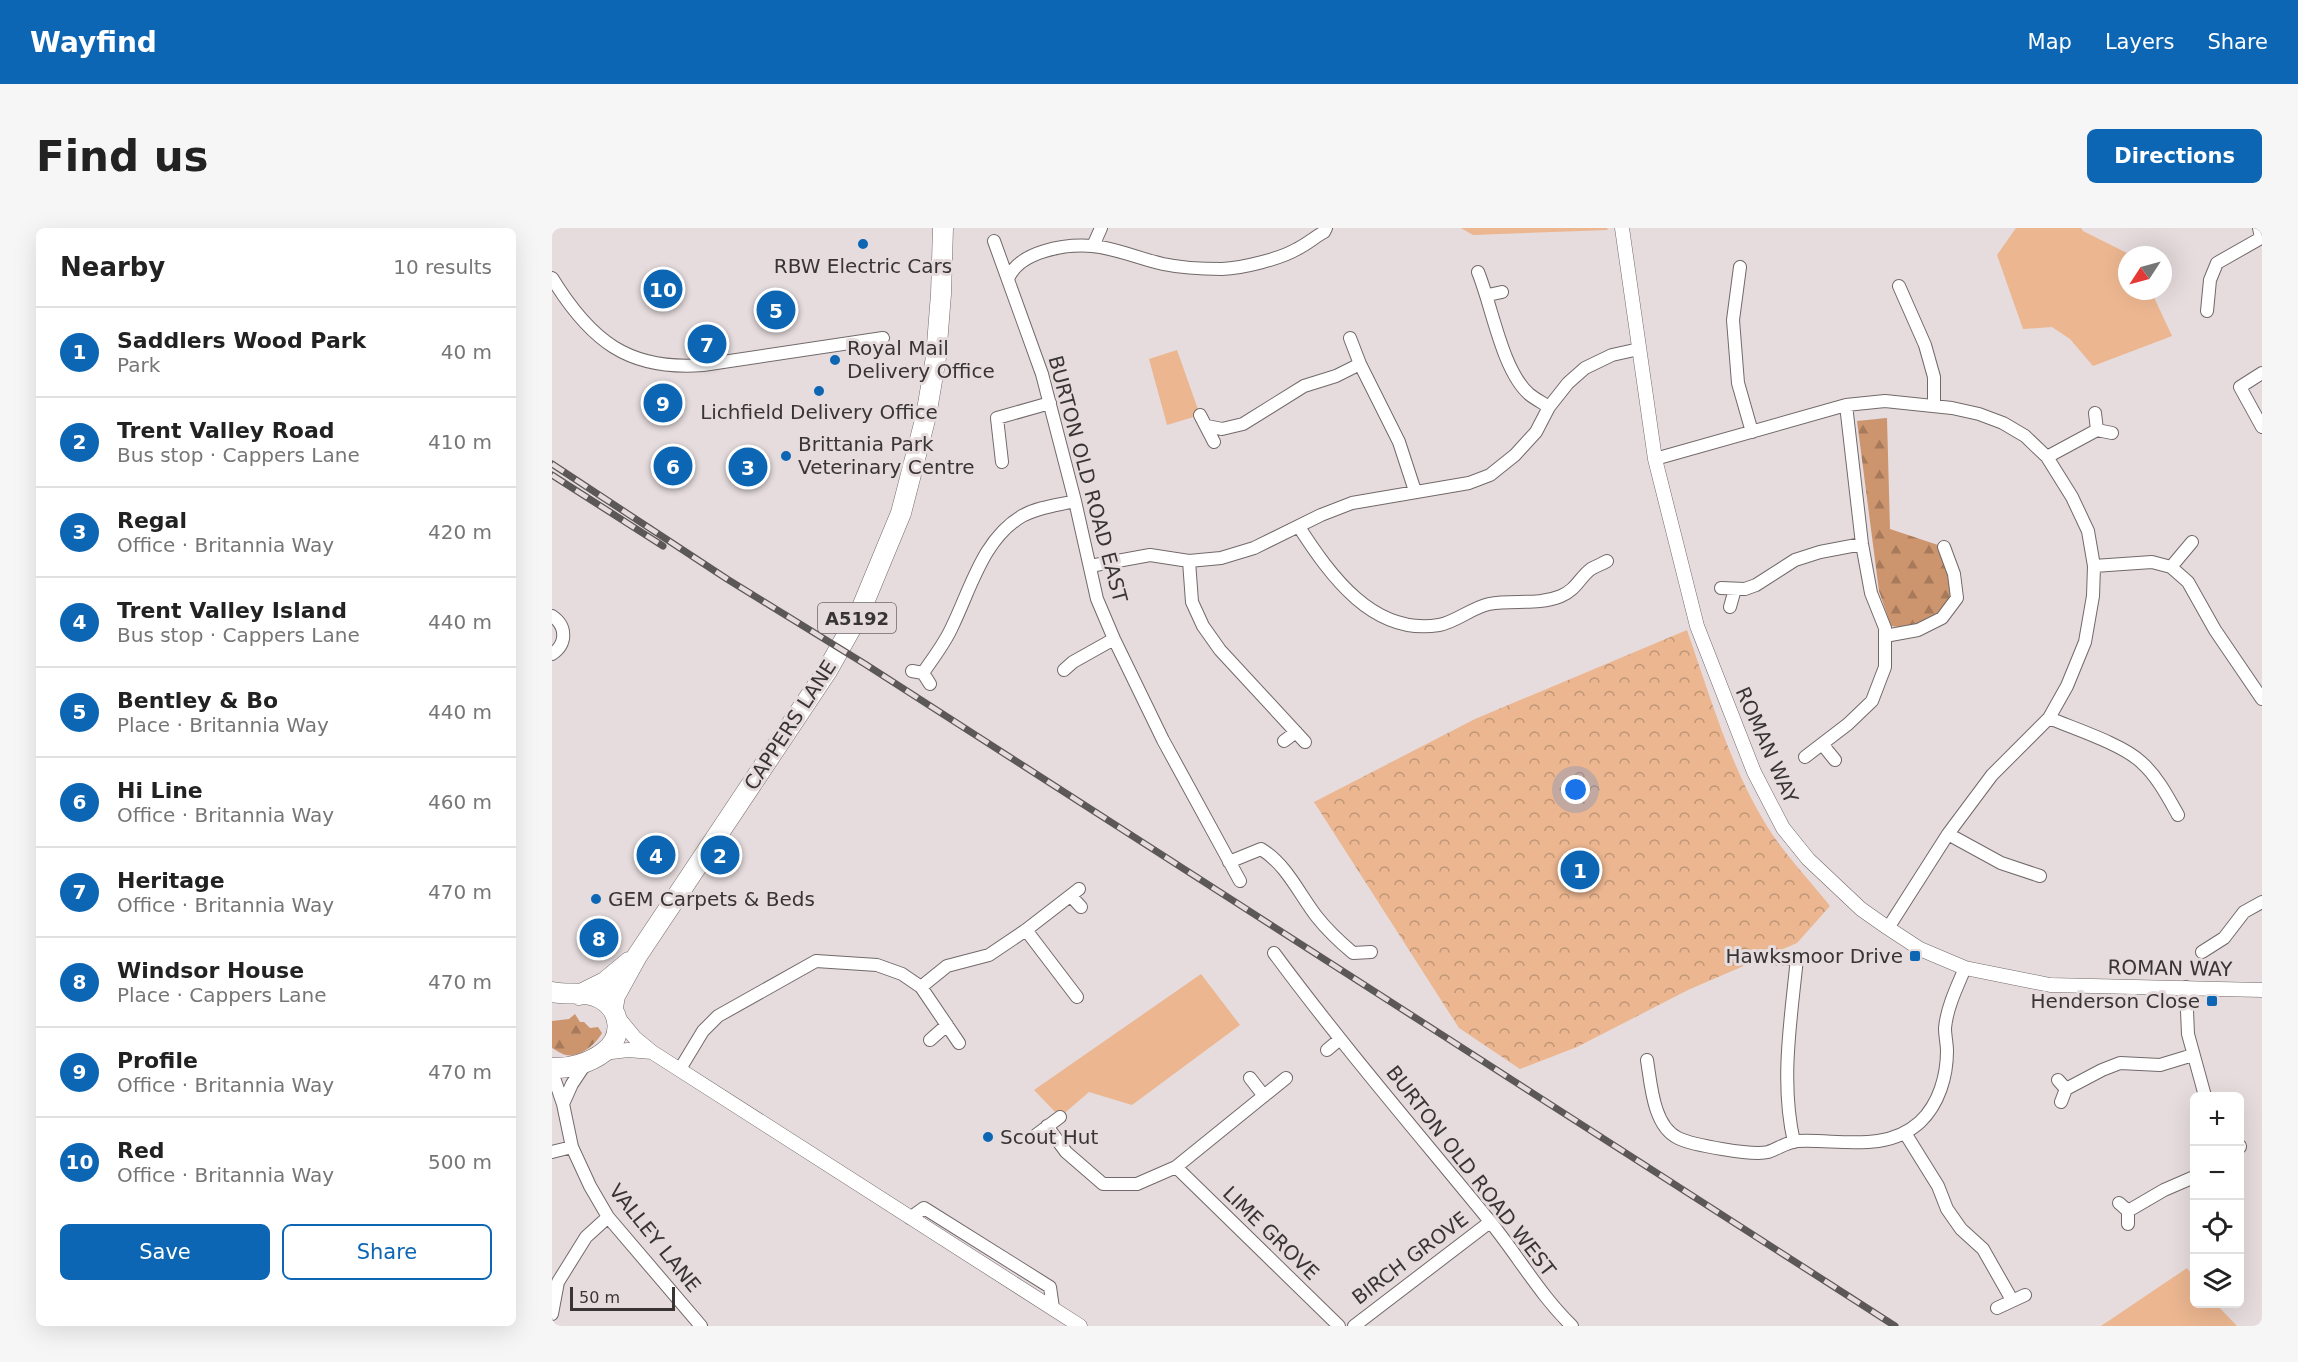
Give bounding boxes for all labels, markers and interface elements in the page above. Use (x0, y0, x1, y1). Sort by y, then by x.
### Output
text: Wayfind (30, 26, 157, 59)
text: Map (2028, 30, 2072, 54)
text: Layers (2105, 30, 2174, 54)
text: Share (2207, 30, 2268, 54)
button: Directions (2087, 129, 2262, 183)
text: Find us (36, 132, 209, 181)
marker: RBW Electric Cars (856, 237, 870, 251)
north arrow (2118, 246, 2172, 300)
text: Nearby (60, 252, 165, 282)
place label: RBW Electric Cars (774, 254, 952, 278)
text: 10 results (393, 255, 492, 279)
pin: 10 (644, 266, 682, 312)
pin: 5 (756, 288, 796, 332)
pin: 7 (688, 322, 726, 366)
text: Saddlers Wood Park (117, 328, 366, 353)
place label: Royal Mail Delivery Office (847, 336, 995, 383)
text: 1 (73, 340, 86, 364)
text: 40 m (441, 340, 492, 364)
text: Park (117, 353, 160, 377)
marker: Royal Mail Delivery Office (828, 353, 842, 367)
street label: BURTON OLD ROAD EAST (1043, 353, 1133, 606)
pin: 9 (644, 380, 682, 426)
marker: Lichfield Delivery Office (812, 384, 826, 398)
place label: Lichfield Delivery Office (700, 400, 938, 424)
text: Trent Valley Road (117, 418, 335, 443)
text: 2 (73, 430, 86, 454)
text: 410 m (428, 430, 492, 454)
place label: Brittania Park Veterinary Centre (798, 432, 975, 479)
text: Bus stop · Cappers Lane (117, 443, 360, 467)
pin: 6 (654, 444, 692, 488)
pin: 3 (728, 444, 768, 490)
marker: Brittania Park Veterinary Centre (779, 449, 793, 463)
text: Regal (117, 508, 187, 533)
text: 3 (73, 520, 86, 544)
text: 420 m (428, 520, 492, 544)
text: Office · Britannia Way (117, 533, 334, 557)
text: Trent Valley Island (117, 598, 347, 623)
road number: A5192 (818, 603, 896, 633)
text: 4 (73, 610, 86, 634)
text: 440 m (428, 610, 492, 634)
text: Bus stop · Cappers Lane (117, 623, 360, 647)
street label: CAPPERS LANE (739, 655, 841, 795)
street label: ROMAN WAY (1731, 683, 1804, 808)
text: Bentley & Bo (117, 688, 278, 713)
text: 5 (73, 700, 86, 724)
text: 440 m (428, 700, 492, 724)
text: Place · Britannia Way (117, 713, 329, 737)
your location (1561, 775, 1590, 804)
text: Hi Line (117, 778, 203, 803)
text: 6 (73, 790, 86, 814)
text: 460 m (428, 790, 492, 814)
text: Office · Britannia Way (117, 803, 334, 827)
pin: 4 (636, 832, 676, 878)
pin: 2 (700, 832, 740, 878)
pin: 1 (1560, 848, 1600, 892)
text: Heritage (117, 868, 225, 893)
text: 7 (73, 880, 86, 904)
text: 470 m (428, 880, 492, 904)
place label: GEM Carpets & Beds (608, 887, 815, 911)
marker: GEM Carpets & Beds (589, 892, 603, 906)
text: Office · Britannia Way (117, 893, 334, 917)
pin: 8 (580, 916, 618, 960)
place label: Hawksmoor Drive (1725, 944, 1903, 968)
marker: Hawksmoor Drive (1908, 949, 1922, 963)
street label: ROMAN WAY (2107, 955, 2233, 981)
text: Windsor House (117, 958, 304, 983)
text: 8 (73, 970, 86, 994)
text: 470 m (428, 970, 492, 994)
text: Place · Cappers Lane (117, 983, 327, 1007)
place label: Henderson Close (2031, 989, 2200, 1013)
marker: Henderson Close (2205, 994, 2219, 1008)
text: Profile (117, 1048, 198, 1073)
text: 9 (73, 1060, 86, 1084)
text: 470 m (428, 1060, 492, 1084)
street label: BURTON OLD ROAD WEST (1381, 1061, 1561, 1282)
text: Office · Britannia Way (117, 1073, 334, 1097)
map controls (2190, 1092, 2244, 1308)
button: + (2190, 1092, 2244, 1146)
place label: Scout Hut (1000, 1125, 1099, 1149)
marker: Scout Hut (981, 1130, 995, 1144)
text: Red (117, 1138, 165, 1163)
button: − (2190, 1146, 2244, 1200)
text: 10 (66, 1150, 93, 1174)
text: 500 m (428, 1150, 492, 1174)
text: Office · Britannia Way (117, 1163, 334, 1187)
street label: VALLEY LANE (604, 1179, 706, 1297)
street label: LIME GROVE (1218, 1181, 1324, 1285)
button: locate (2190, 1200, 2244, 1254)
street label: BIRCH GROVE (1347, 1207, 1473, 1309)
button: Save (60, 1224, 270, 1280)
button: Share (282, 1224, 492, 1280)
button: layers (2190, 1254, 2244, 1308)
scale bar (570, 1284, 675, 1312)
text: 50 m (579, 1288, 620, 1307)

